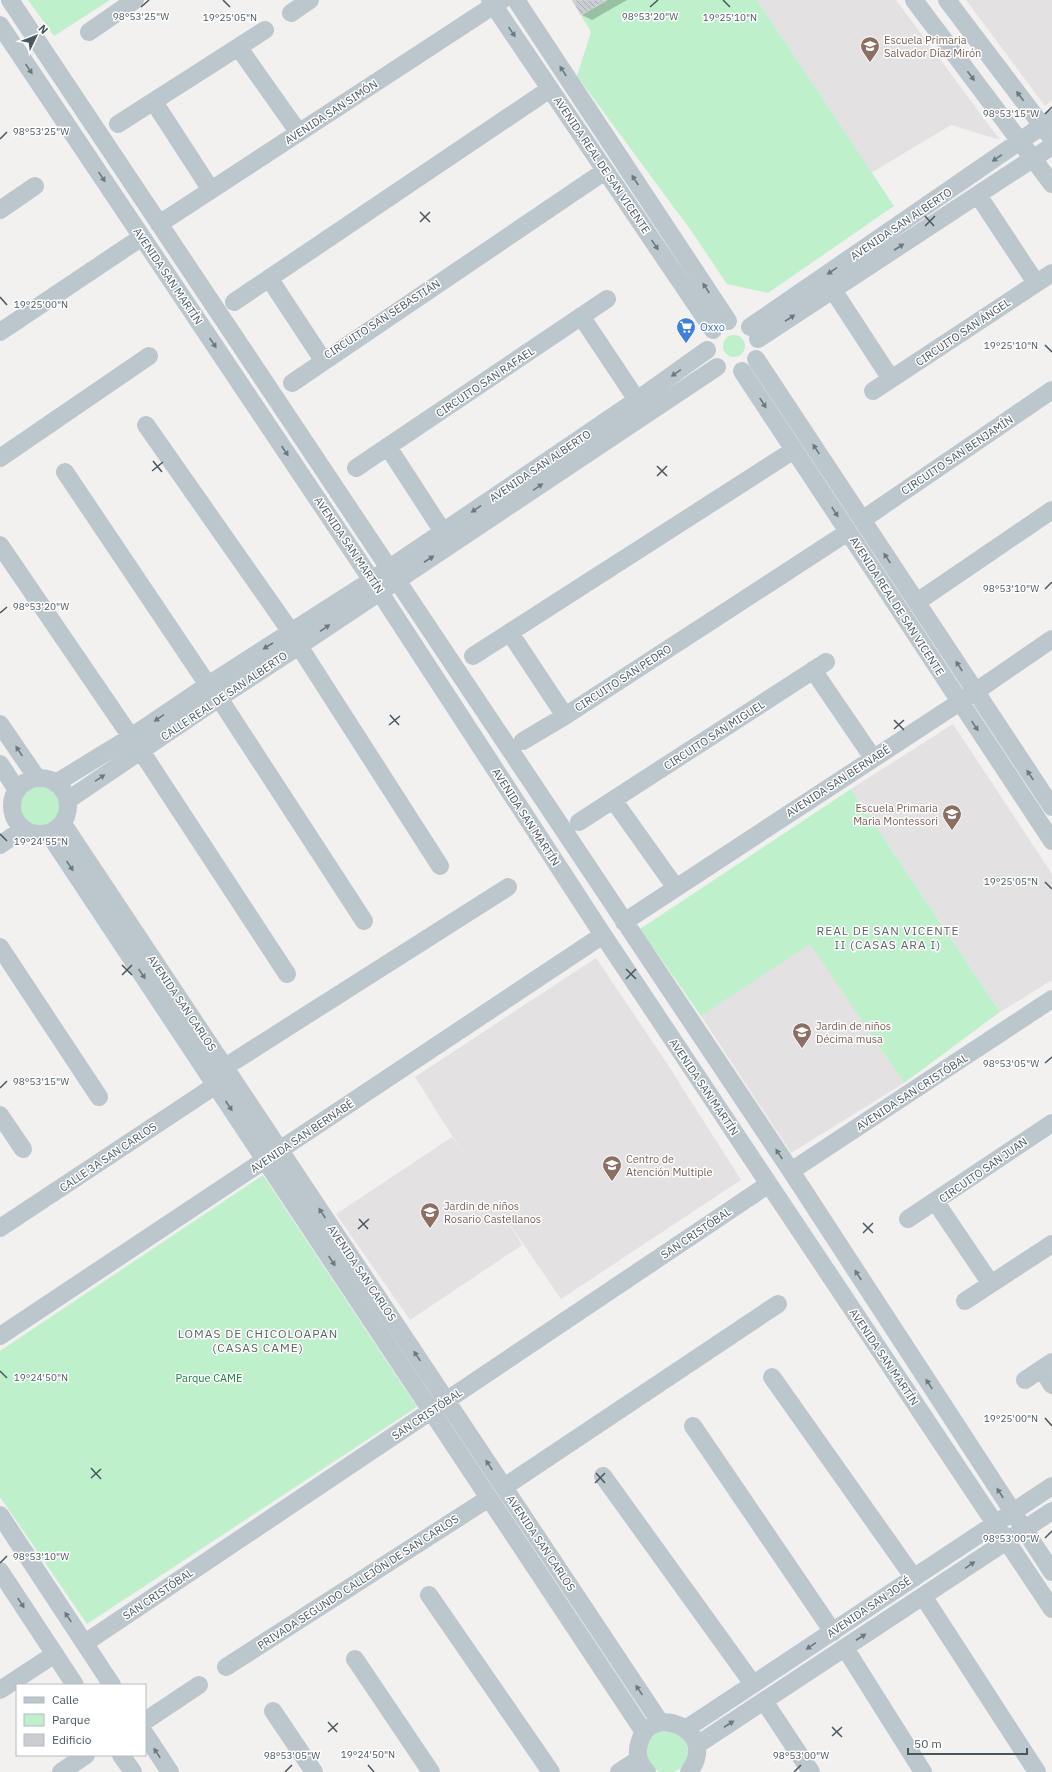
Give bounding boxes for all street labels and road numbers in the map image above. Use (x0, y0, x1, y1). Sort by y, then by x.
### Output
street label: AVENIDA SAN SIMÓN (282, 77, 380, 147)
street label: AVENIDA REAL DE SAN VICENTE (551, 94, 653, 236)
street label: AVENIDA SAN ALBERTO (848, 185, 955, 263)
street label: AVENIDA SAN MARTÍN (130, 225, 206, 327)
street label: CIRCUITO SAN SEBASTIÁN (321, 276, 443, 362)
street label: CIRCUITO SAN ÁNGEL (913, 295, 1014, 369)
street label: CIRCUITO SAN RAFAEL (433, 344, 537, 420)
street label: CIRCUITO SAN BENJAMÍN (898, 412, 1016, 498)
street label: AVENIDA SAN ALBERTO (487, 427, 594, 505)
street label: AVENIDA SAN MARTÍN (311, 494, 387, 596)
street label: AVENIDA REAL DE SAN VICENTE (847, 534, 947, 678)
street label: CIRCUITO SAN PEDRO (572, 641, 674, 714)
street label: CALLE REAL DE SAN ALBERTO (158, 648, 290, 744)
street label: CIRCUITO SAN MIGUEL (661, 697, 767, 773)
street label: AVENIDA SAN BERNABÉ (783, 742, 893, 820)
street label: AVENIDA SAN MARTÍN (489, 765, 563, 869)
street label: AVENIDA SAN CARLOS (145, 952, 219, 1054)
street label: AVENIDA SAN MARTÍN (666, 1036, 742, 1138)
street label: AVENIDA SAN CRISTÓBAL (853, 1050, 971, 1133)
street label: AVENIDA SAN BERNABÉ (248, 1096, 356, 1176)
street label: CALLE 3A SAN CARLOS (57, 1119, 159, 1195)
street label: CIRCUITO SAN JUAN (936, 1134, 1030, 1206)
street label: SAN CRISTÓBAL (658, 1204, 734, 1262)
street label: AVENIDA SAN CARLOS (325, 1222, 399, 1324)
street label: AVENIDA SAN MARTÍN (846, 1306, 922, 1408)
street label: SAN CRISTÓBAL (389, 1385, 465, 1443)
street label: AVENIDA SAN CARLOS (504, 1492, 578, 1594)
street label: PRIVADA SEGUNDO CALLEJÓN DE SAN CARLOS (255, 1512, 461, 1652)
street label: SAN CRISTÓBAL (120, 1565, 196, 1623)
street label: AVENIDA SAN JOSÉ (824, 1574, 914, 1640)

